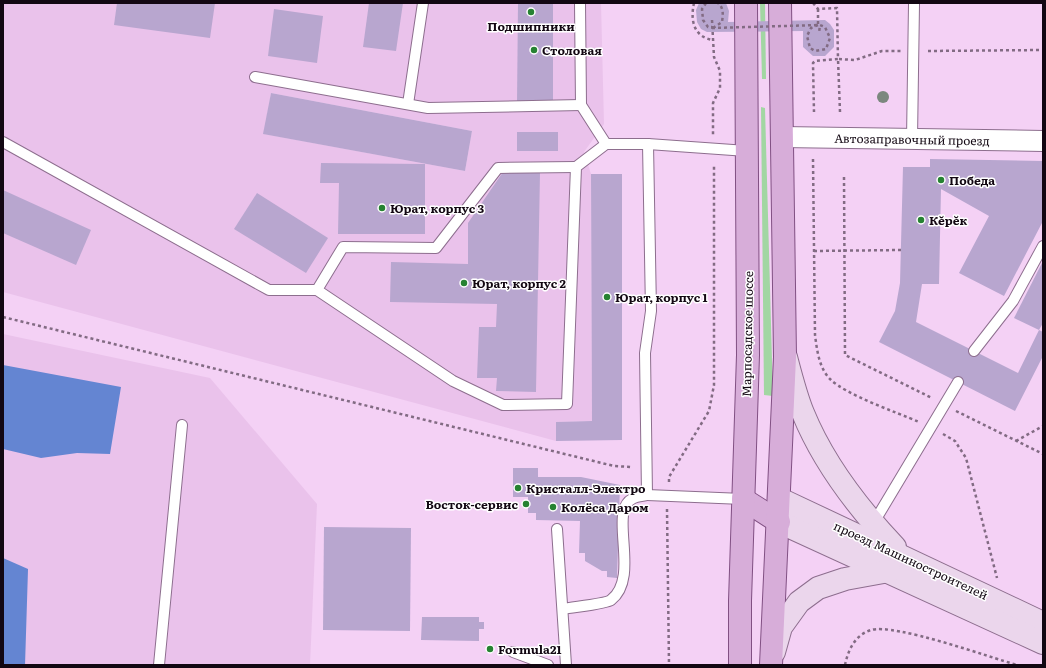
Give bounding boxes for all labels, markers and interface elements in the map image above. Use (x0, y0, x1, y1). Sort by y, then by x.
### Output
marker: Подшипники (526, 7, 536, 17)
place label: Подшипники (487, 17, 575, 35)
place label: Столовая (542, 41, 602, 59)
marker: Столовая (529, 45, 539, 55)
street label: Автозаправочный проезд (834, 129, 990, 149)
place label: Победа (949, 171, 995, 189)
marker: Победа (936, 175, 946, 185)
place label: Юрат, корпус 3 (390, 199, 485, 217)
marker: Юрат, корпус 3 (377, 203, 387, 213)
place label: Кӗрӗк (929, 211, 968, 229)
marker: Кӗрӗк (916, 215, 926, 225)
street label: Марпосадское шоссе (737, 271, 757, 397)
place label: Юрат, корпус 2 (472, 274, 567, 292)
marker: Юрат, корпус 2 (459, 278, 469, 288)
place label: Юрат, корпус 1 (615, 288, 708, 306)
marker: Юрат, корпус 1 (602, 292, 612, 302)
place label: Кристалл-Электро (526, 479, 646, 497)
marker: Кристалл-Электро (513, 483, 523, 493)
place label: Восток-сервис (426, 495, 518, 513)
place label: Колёса Даром (561, 498, 649, 516)
marker: Восток-сервис (521, 499, 531, 509)
marker: Колёса Даром (548, 502, 558, 512)
street label: проезд Машиностроителей (831, 516, 991, 604)
place label: Formula21 (498, 640, 561, 658)
marker: Formula21 (485, 644, 495, 654)

